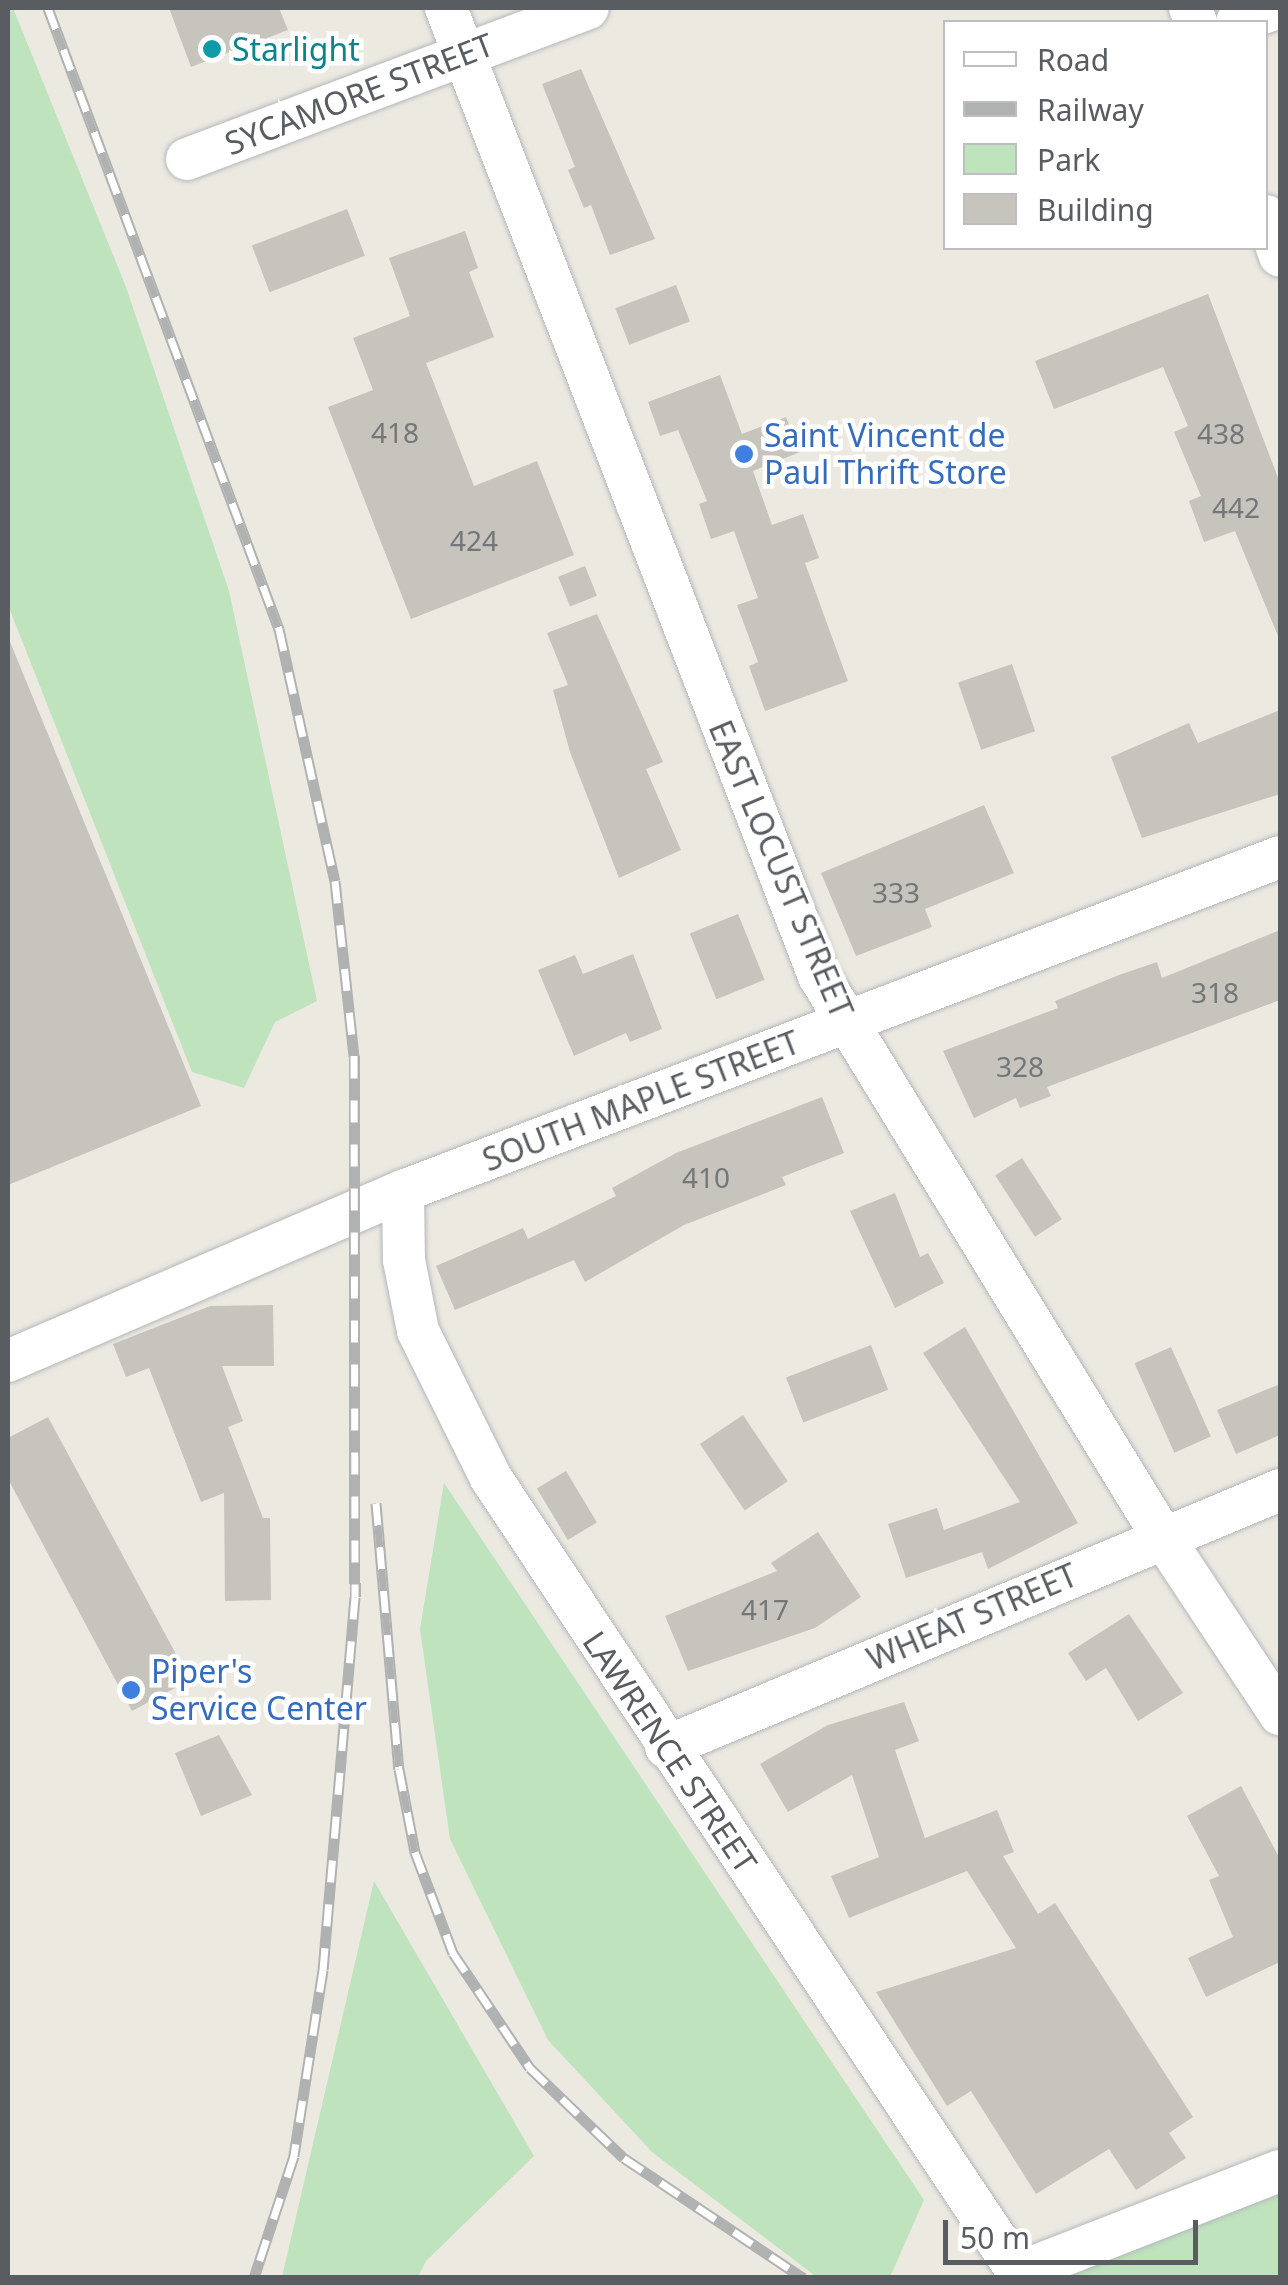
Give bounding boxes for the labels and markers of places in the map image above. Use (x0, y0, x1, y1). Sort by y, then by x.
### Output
place label: Starlight (232, 30, 360, 68)
marker: Starlight (201, 38, 223, 60)
place label: Saint Vincent de Paul Thrift Store (764, 417, 1007, 492)
marker: Saint Vincent de Paul Thrift Store (733, 443, 755, 465)
place label: Piper's Service Center (151, 1653, 367, 1728)
marker: Piper's Service Center (120, 1679, 142, 1701)

